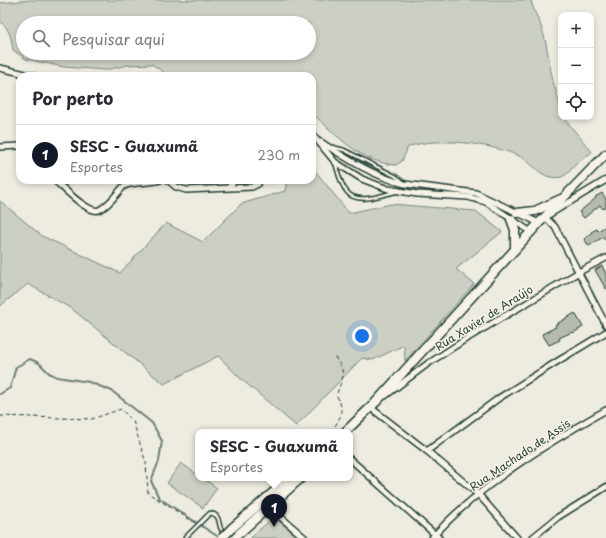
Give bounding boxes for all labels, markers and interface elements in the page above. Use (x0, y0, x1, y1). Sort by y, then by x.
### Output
map controls (558, 12, 594, 120)
button: + (558, 12, 594, 48)
search box (16, 16, 316, 60)
icon: search (30, 27, 52, 49)
text: Pesquisar aqui (62, 27, 165, 50)
button: − (558, 48, 594, 84)
button: locate (558, 84, 594, 120)
text: Por perto (32, 85, 113, 111)
text: SESC - Guaxumã (70, 134, 198, 157)
text: 1 (42, 145, 48, 164)
text: 230 m (258, 145, 300, 164)
text: Esportes (70, 157, 123, 176)
street label: Rua Xavier de Araújo (431, 281, 536, 355)
your location (352, 326, 372, 346)
street label: Rua Machado de Assis (466, 414, 574, 495)
popup (195, 429, 353, 481)
text: SESC - Guaxumã (210, 434, 338, 457)
text: Esportes (210, 457, 263, 476)
pin: 1 (261, 494, 287, 527)

